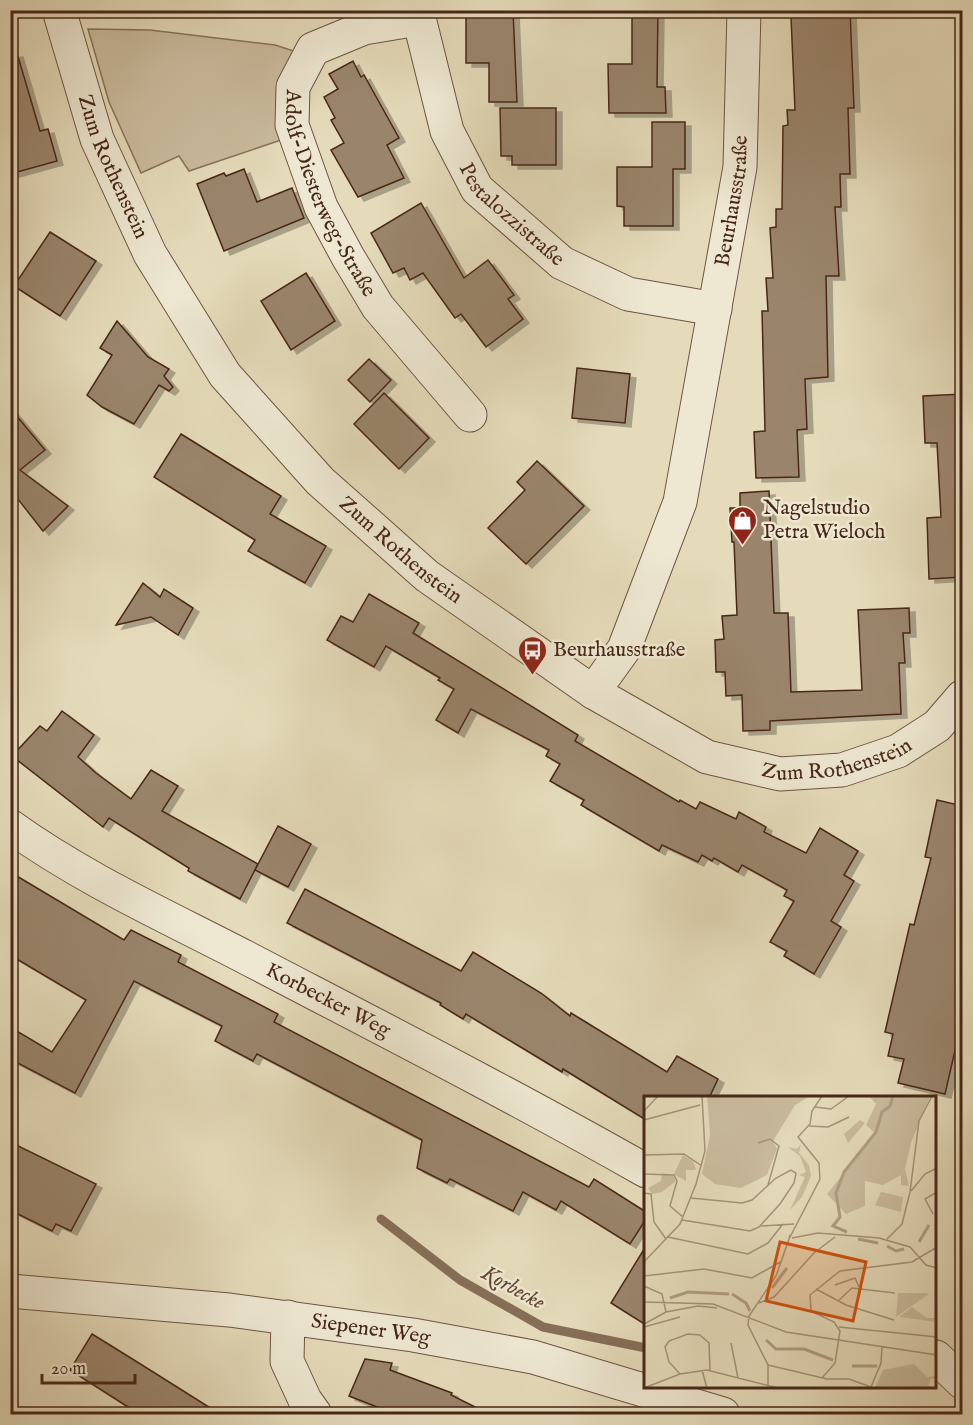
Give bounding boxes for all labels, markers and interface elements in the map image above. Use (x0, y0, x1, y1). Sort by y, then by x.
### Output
street label: Adolf-Diesterweg-Straße (278, 88, 382, 302)
street label: Zum Rothenstein (71, 92, 155, 243)
street label: Beurhausstraße (709, 135, 754, 269)
street label: Pestalozzistraße (452, 158, 570, 273)
street label: Zum Rothenstein (333, 490, 468, 610)
place label: Nagelstudio Petra Wieloch (763, 495, 885, 546)
shop icon: Nagelstudio Petra Wieloch (726, 504, 758, 546)
bus stop icon: Beurhausstraße (516, 634, 548, 676)
place label: Beurhausstraße (553, 637, 686, 664)
street label: Zum Rothenstein (759, 732, 917, 788)
street label: Korbecker Weg (261, 957, 396, 1044)
inset map (644, 1096, 937, 1389)
water label: Korbecke (476, 1259, 550, 1317)
street label: Siepener Weg (310, 1308, 433, 1352)
scale bar (42, 1347, 135, 1385)
text: 20 m (51, 1358, 86, 1381)

